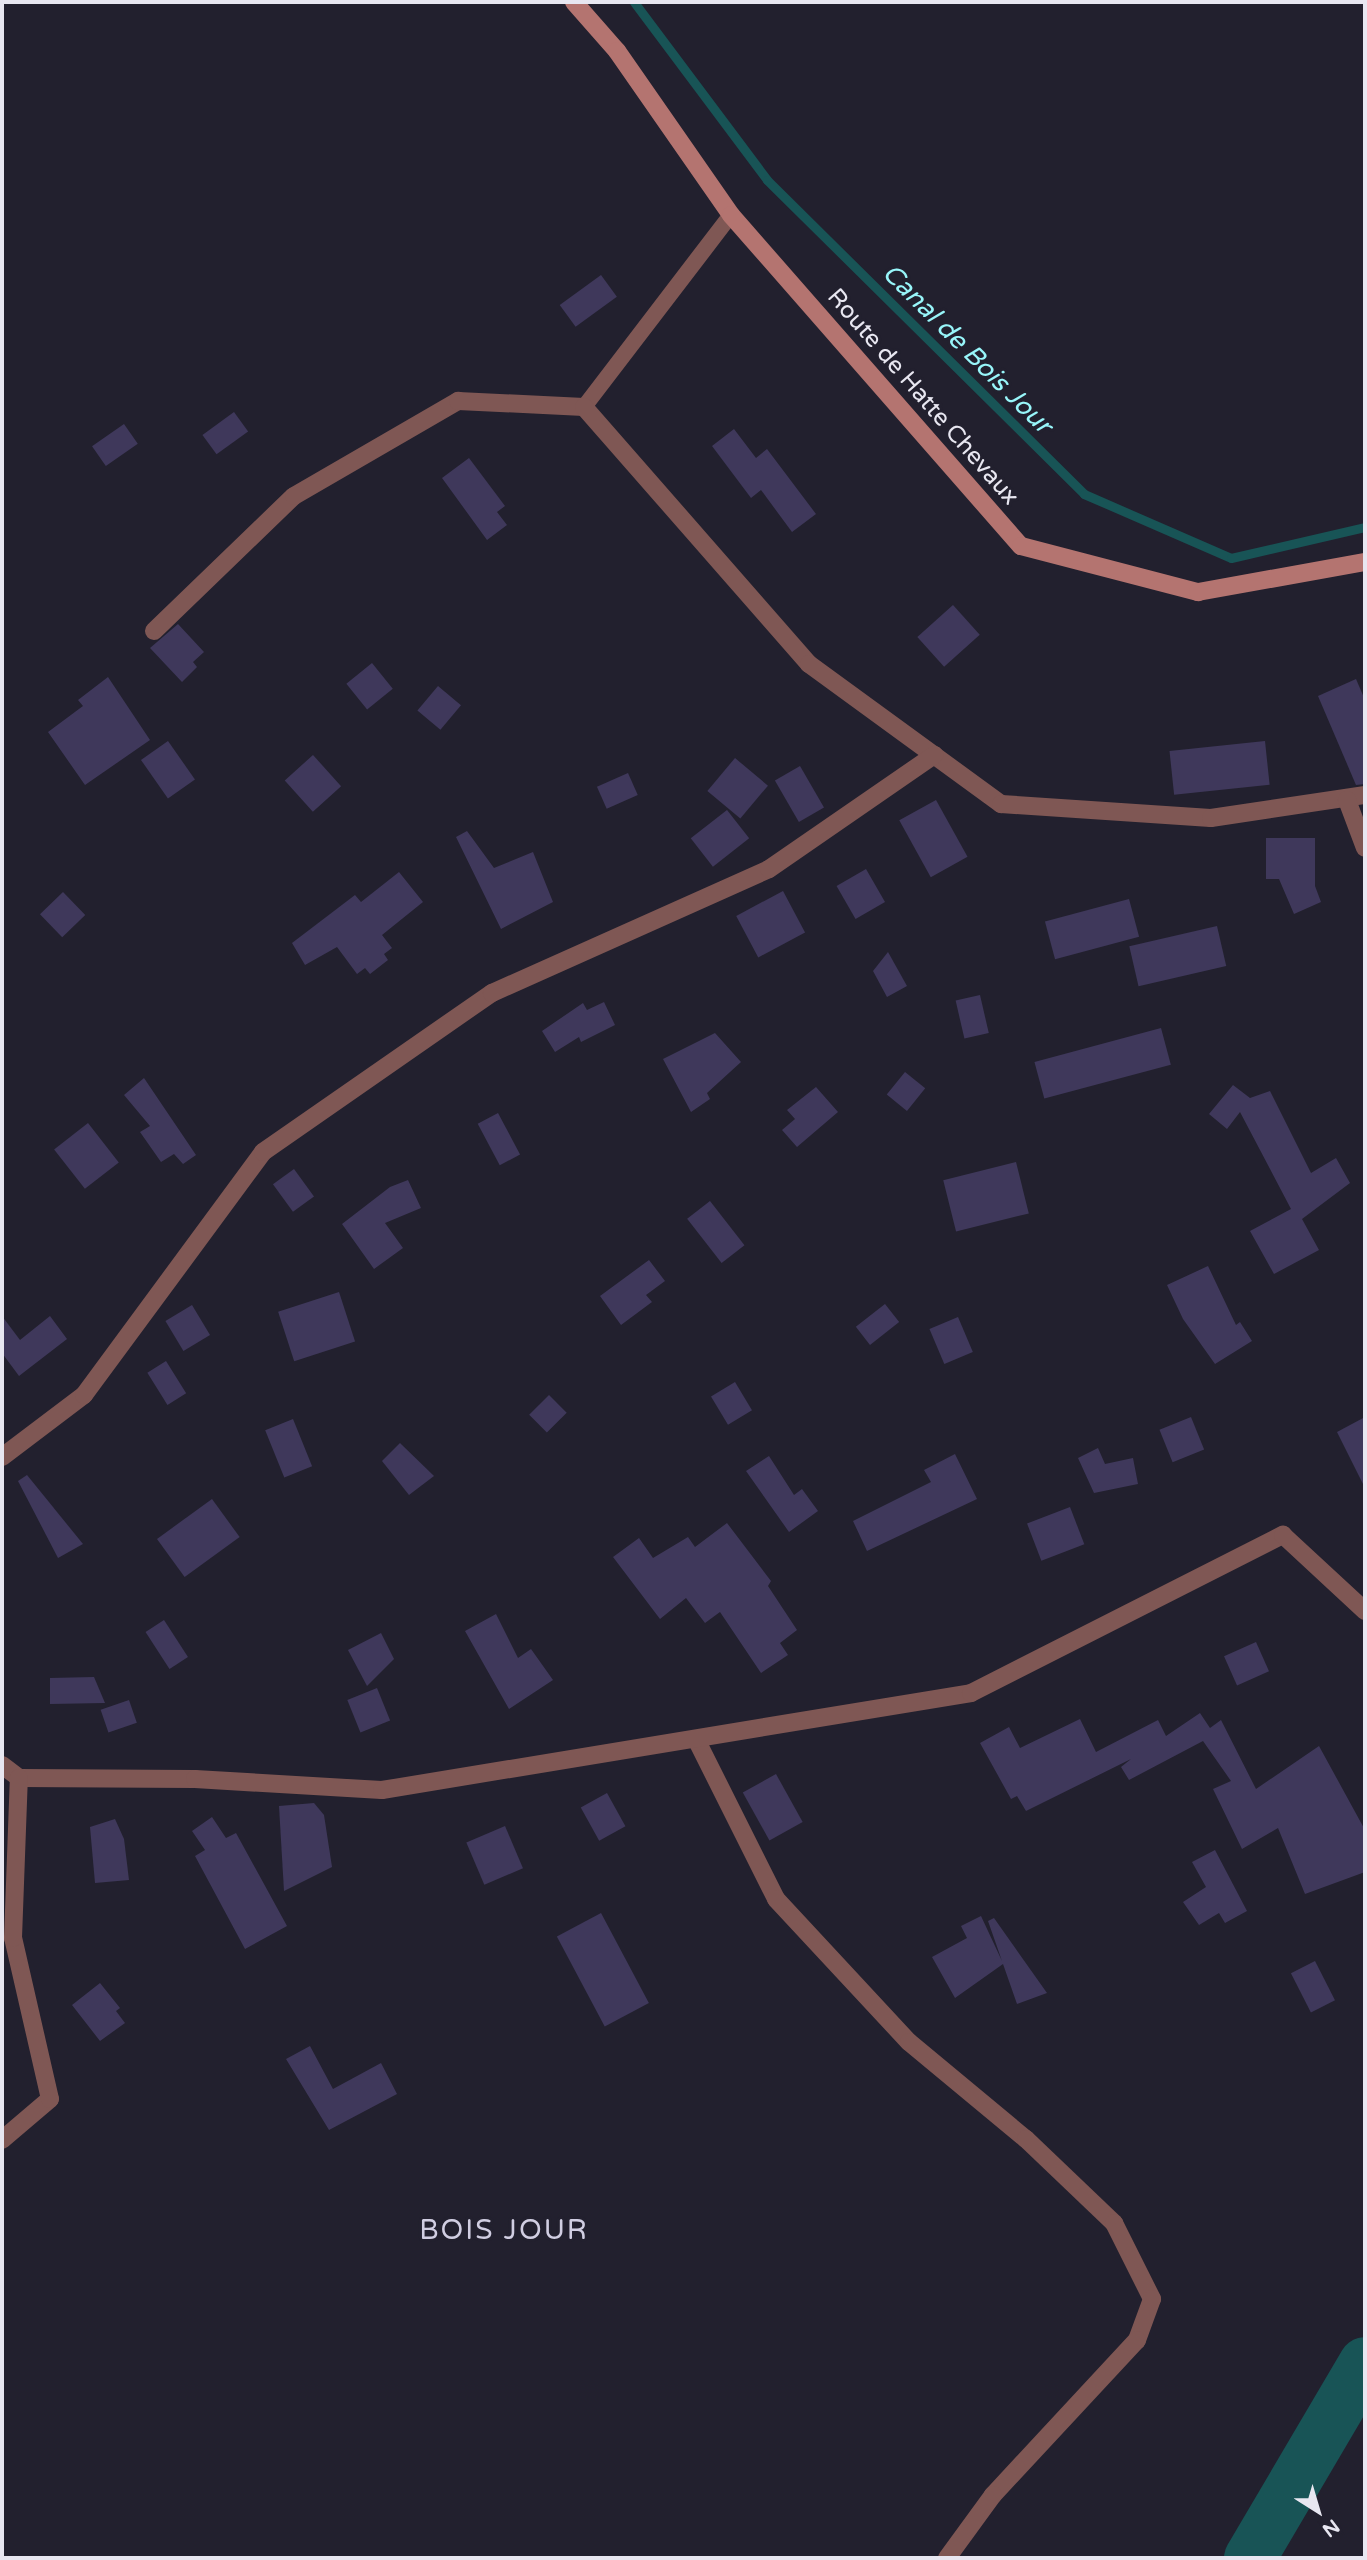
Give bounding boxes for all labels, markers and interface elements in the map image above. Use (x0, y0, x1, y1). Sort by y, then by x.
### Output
water label: Canal de Bois Jour (876, 258, 1058, 440)
street label: Route de Hatte Chevaux (821, 283, 1025, 511)
district label: BOIS JOUR (420, 2213, 588, 2247)
north arrow (1283, 2476, 1353, 2546)
text: N (1318, 2514, 1343, 2541)

